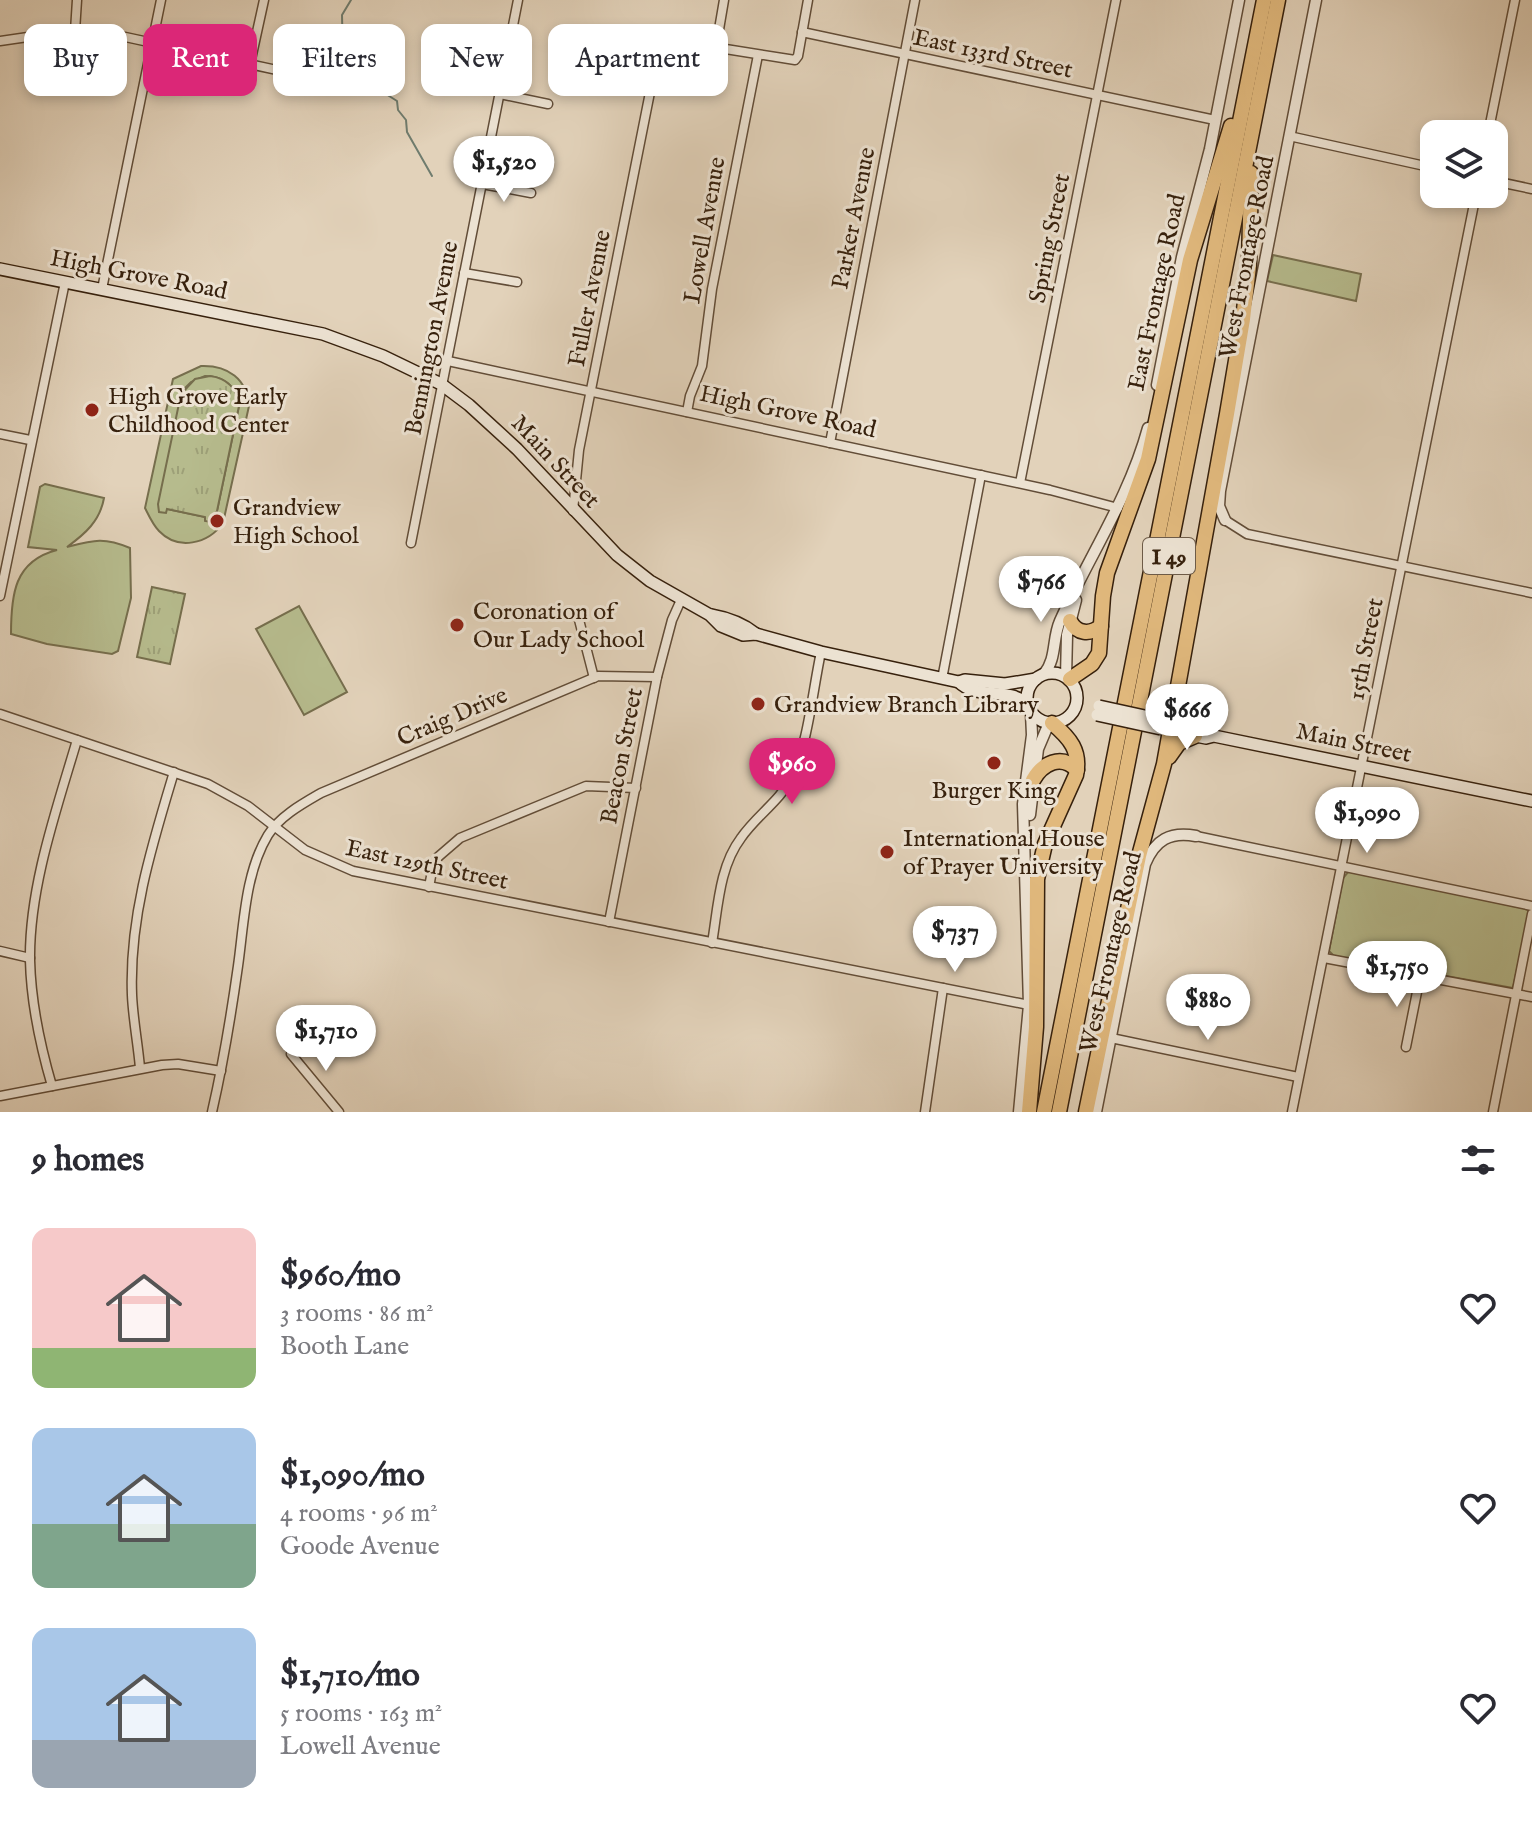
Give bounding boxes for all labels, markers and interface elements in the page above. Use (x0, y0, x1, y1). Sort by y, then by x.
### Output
street label: East 133rd Street (910, 22, 1075, 86)
chip: Buy (24, 24, 127, 96)
chip: Rent (143, 24, 257, 96)
chip: Filters (273, 24, 405, 96)
chip: New (421, 24, 532, 96)
chip: Apartment (548, 24, 728, 96)
map controls (1420, 120, 1508, 208)
button: layers (1420, 120, 1508, 208)
pin: $1,520 (439, 136, 569, 204)
text: $1,520 (471, 145, 537, 178)
street label: Parker Avenue (826, 145, 883, 292)
street label: West Frontage Road (1213, 153, 1282, 361)
street label: Lowell Avenue (677, 154, 734, 306)
street label: Spring Street (1023, 171, 1078, 306)
street label: East Frontage Road (1121, 191, 1193, 394)
street label: Fuller Avenue (562, 227, 619, 369)
street label: Bennington Avenue (398, 239, 466, 438)
street label: High Grove Road (48, 243, 230, 308)
street label: High Grove Road (697, 379, 879, 446)
place label: High Grove Early Childhood Center (108, 382, 289, 441)
marker: High Grove Early Childhood Center (83, 401, 101, 419)
street label: Main Street (504, 409, 606, 515)
place label: Grandview High School (233, 493, 359, 552)
marker: Grandview High School (208, 512, 226, 530)
road number: I 49 (1143, 538, 1195, 574)
pin: $766 (994, 556, 1088, 624)
text: $766 (1017, 565, 1065, 598)
street label: 15th Street (1341, 596, 1392, 703)
place label: Coronation of Our Lady School (473, 597, 645, 656)
marker: Coronation of Our Lady School (448, 616, 466, 634)
street label: Craig Drive (393, 680, 512, 754)
pin: $666 (1140, 684, 1234, 752)
street label: Beacon Street (594, 686, 651, 827)
place label: Grandview Branch Library (774, 690, 1039, 721)
text: $666 (1163, 693, 1211, 726)
marker: Grandview Branch Library (749, 695, 767, 713)
street label: Main Street (1293, 716, 1414, 771)
pin: $960 (745, 738, 839, 806)
text: $960 (767, 747, 817, 780)
marker: Burger King (985, 754, 1003, 772)
place label: Burger King (932, 776, 1057, 807)
pin: $1,090 (1302, 787, 1432, 855)
text: $1,090 (1333, 796, 1401, 829)
place label: International House of Prayer University (903, 824, 1105, 883)
street label: East 129th Street (343, 833, 511, 898)
marker: International House of Prayer University (878, 843, 896, 861)
street label: West Frontage Road (1073, 848, 1150, 1056)
pin: $737 (908, 906, 1002, 974)
text: $737 (931, 915, 979, 948)
pin: $1,750 (1332, 941, 1462, 1009)
text: $1,750 (1365, 950, 1429, 983)
pin: $880 (1161, 974, 1255, 1042)
text: $880 (1184, 983, 1232, 1016)
pin: $1,710 (261, 1005, 391, 1073)
text: $1,710 (294, 1014, 358, 1047)
icon: filters (1456, 1138, 1500, 1182)
text: 9 homes (32, 1139, 144, 1182)
text: $960/mo (280, 1254, 401, 1297)
icon: home (96, 1260, 192, 1356)
icon: heart (1456, 1286, 1500, 1330)
text: 3 rooms · 86 m² (280, 1297, 433, 1330)
text: Booth Lane (280, 1330, 409, 1363)
text: $1,090/mo (280, 1454, 425, 1497)
icon: home (96, 1460, 192, 1556)
icon: heart (1456, 1486, 1500, 1530)
text: 4 rooms · 96 m² (280, 1497, 438, 1530)
text: Goode Avenue (280, 1530, 440, 1563)
text: $1,710/mo (280, 1654, 420, 1697)
icon: home (96, 1660, 192, 1756)
icon: heart (1456, 1686, 1500, 1730)
text: 5 rooms · 163 m² (280, 1697, 442, 1730)
text: Lowell Avenue (280, 1730, 441, 1763)

